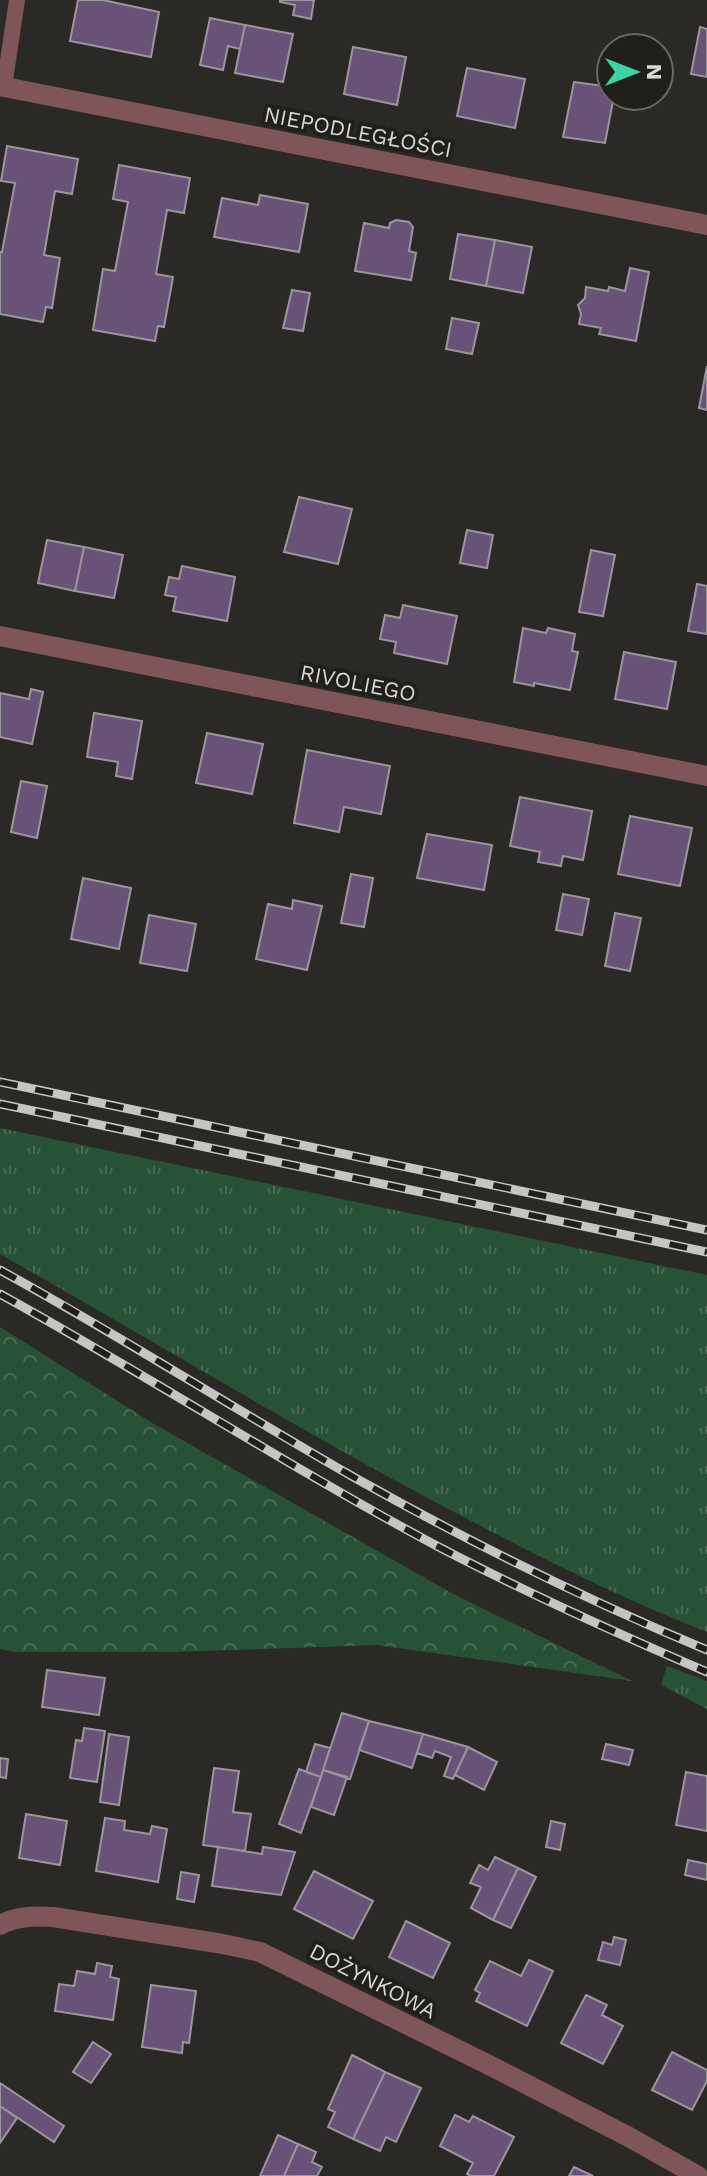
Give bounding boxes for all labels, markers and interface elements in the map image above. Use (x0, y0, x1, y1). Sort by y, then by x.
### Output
north arrow (595, 32, 675, 112)
text: N (642, 64, 667, 80)
street label: NIEPODLEGŁOŚCI (262, 102, 454, 162)
street label: RIVOLIEGO (298, 660, 418, 706)
street label: DOŻYNKOWA (305, 1938, 441, 2024)

